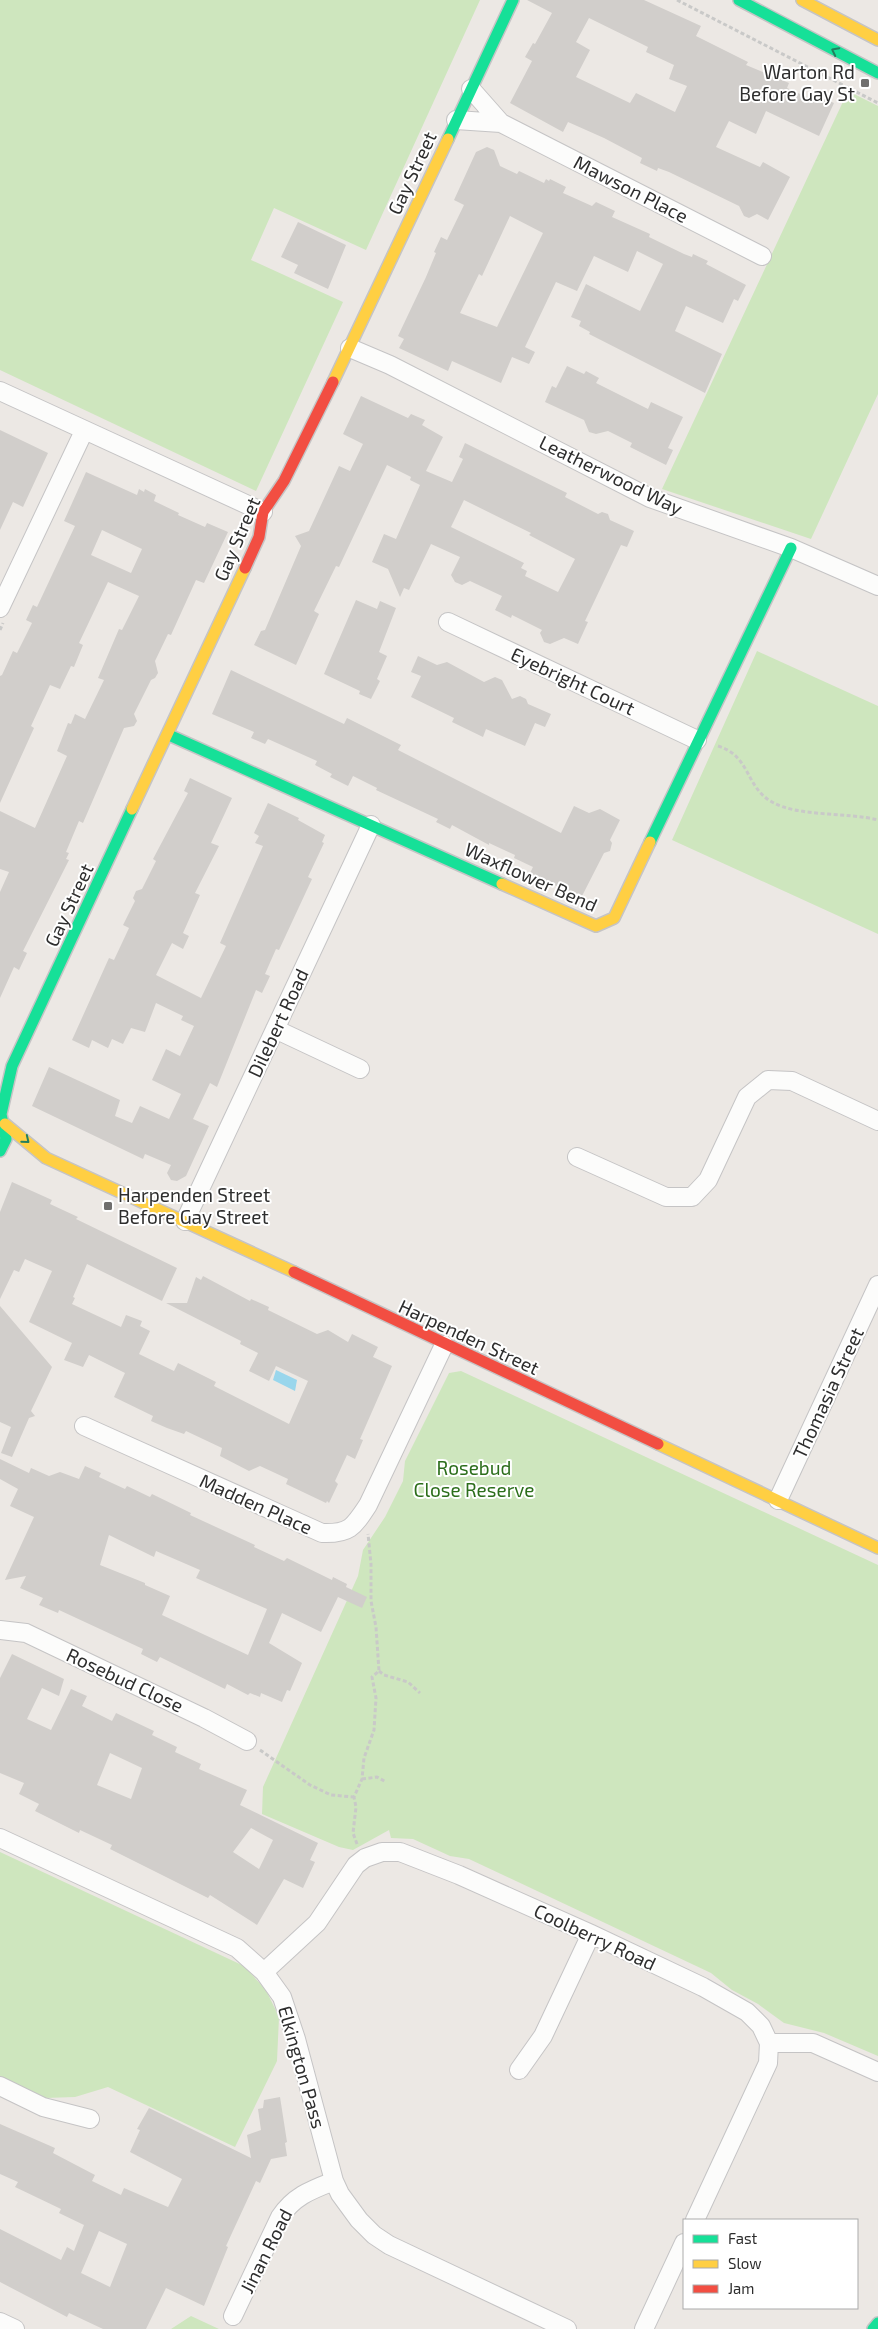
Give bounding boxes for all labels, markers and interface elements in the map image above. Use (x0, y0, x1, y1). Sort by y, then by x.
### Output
one-way arrow (831, 47, 840, 57)
place label: Warton Rd Before Gay St (739, 60, 855, 105)
marker: Warton Rd Before Gay St (859, 77, 871, 89)
street label: Gay Street (382, 128, 441, 218)
street label: Mawson Place (570, 150, 692, 227)
street label: Leatherwood Way (536, 430, 687, 519)
street label: Gay Street (209, 493, 265, 584)
street label: Eyebright Court (507, 642, 639, 719)
street label: Waxflower Bend (461, 837, 601, 916)
street label: Gay Street (39, 860, 98, 950)
street label: Dilebert Road (242, 965, 313, 1081)
one-way arrow (20, 1135, 29, 1144)
place label: Harpenden Street Before Gay Street (118, 1183, 270, 1228)
marker: Harpenden Street Before Gay Street (102, 1200, 114, 1212)
street label: Harpenden Street (395, 1294, 543, 1379)
street label: Thomasia Street (787, 1324, 868, 1462)
park label: Rosebud Close Reserve (414, 1456, 534, 1501)
street label: Madden Place (196, 1468, 316, 1539)
street label: Rosebud Close (63, 1642, 187, 1717)
street label: Coolberry Road (531, 1898, 660, 1975)
street label: Elkington Pass (274, 2003, 331, 2131)
street label: Jinan Road (234, 2205, 297, 2297)
legend (683, 2219, 858, 2309)
text: Fast (728, 2229, 758, 2247)
text: Slow (728, 2254, 762, 2272)
text: Jam (728, 2279, 754, 2297)

